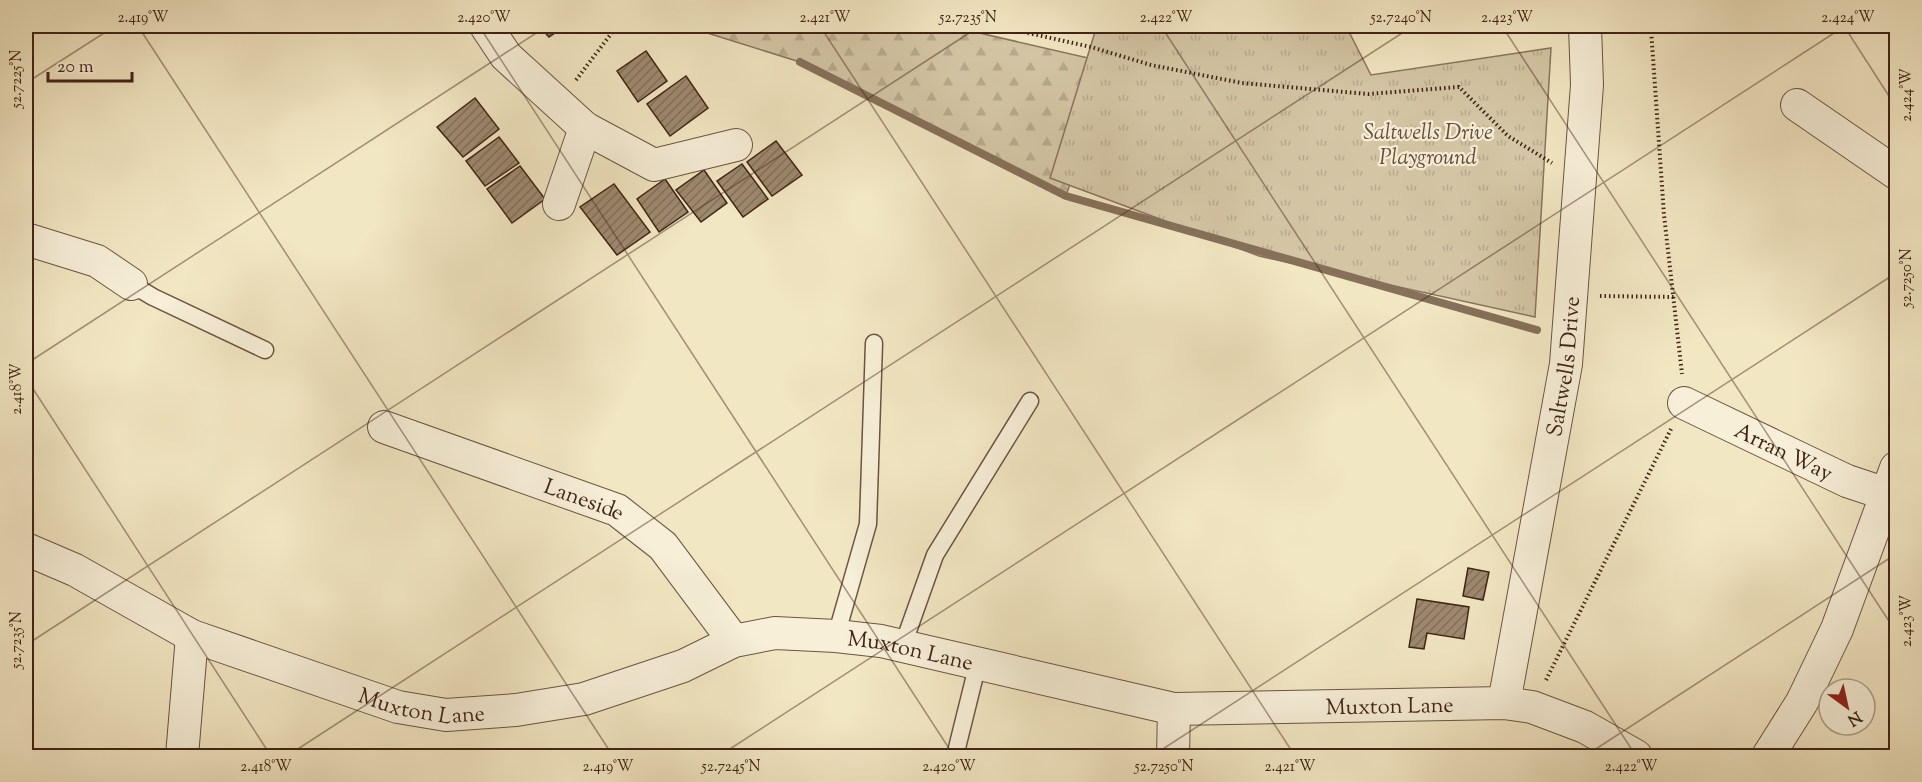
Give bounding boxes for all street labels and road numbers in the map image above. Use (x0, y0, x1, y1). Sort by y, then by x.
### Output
street label: Saltwells Drive (1540, 295, 1590, 440)
street label: Arran Way (1728, 416, 1837, 491)
street label: Laneside (539, 472, 631, 530)
street label: Muxton Lane (845, 624, 976, 681)
street label: Muxton Lane (353, 681, 486, 735)
street label: Muxton Lane (1325, 691, 1454, 725)

